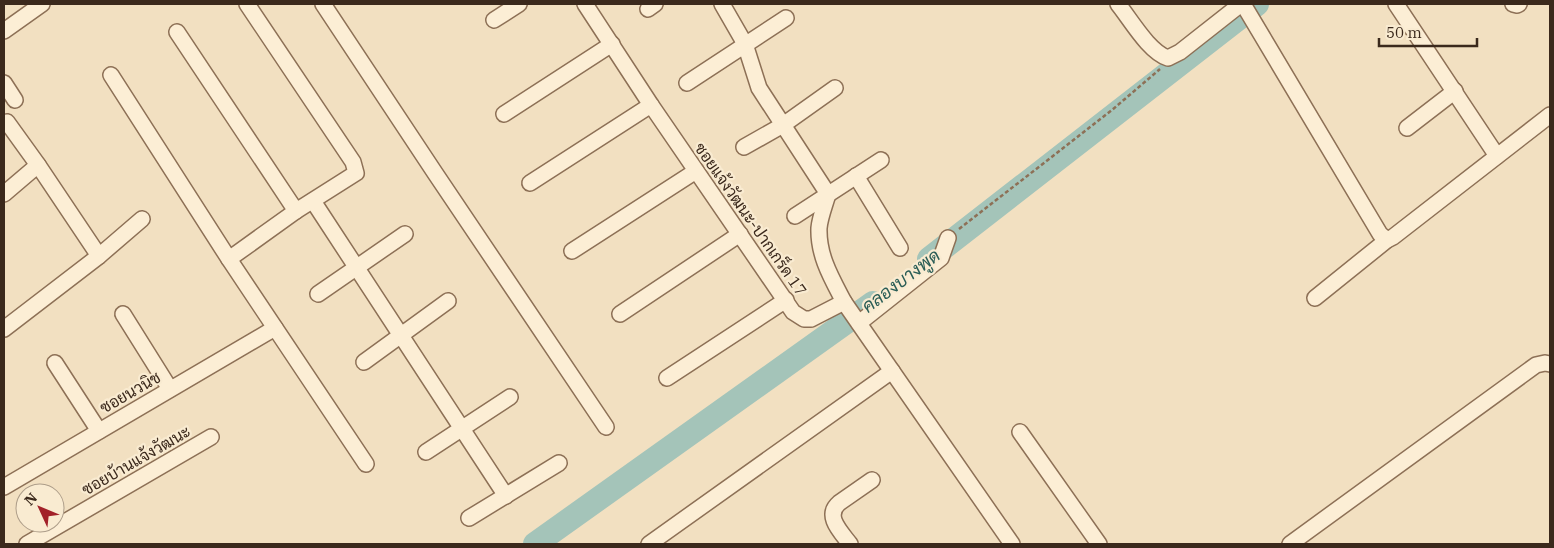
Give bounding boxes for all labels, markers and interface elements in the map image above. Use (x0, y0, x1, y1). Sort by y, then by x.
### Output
scale bar (1379, 15, 1476, 47)
text: 50 m (1386, 23, 1422, 42)
street label: ซอยแจ้งวัฒนะ-ปากเกร็ด 17 (691, 137, 814, 299)
water label: คลองบางพูด (857, 244, 946, 319)
street label: ซอยนวนิช (96, 367, 164, 417)
street label: ซอยบ้านแจ้งวัฒนะ (78, 421, 194, 499)
north arrow (15, 483, 65, 533)
text: N (20, 489, 41, 509)

